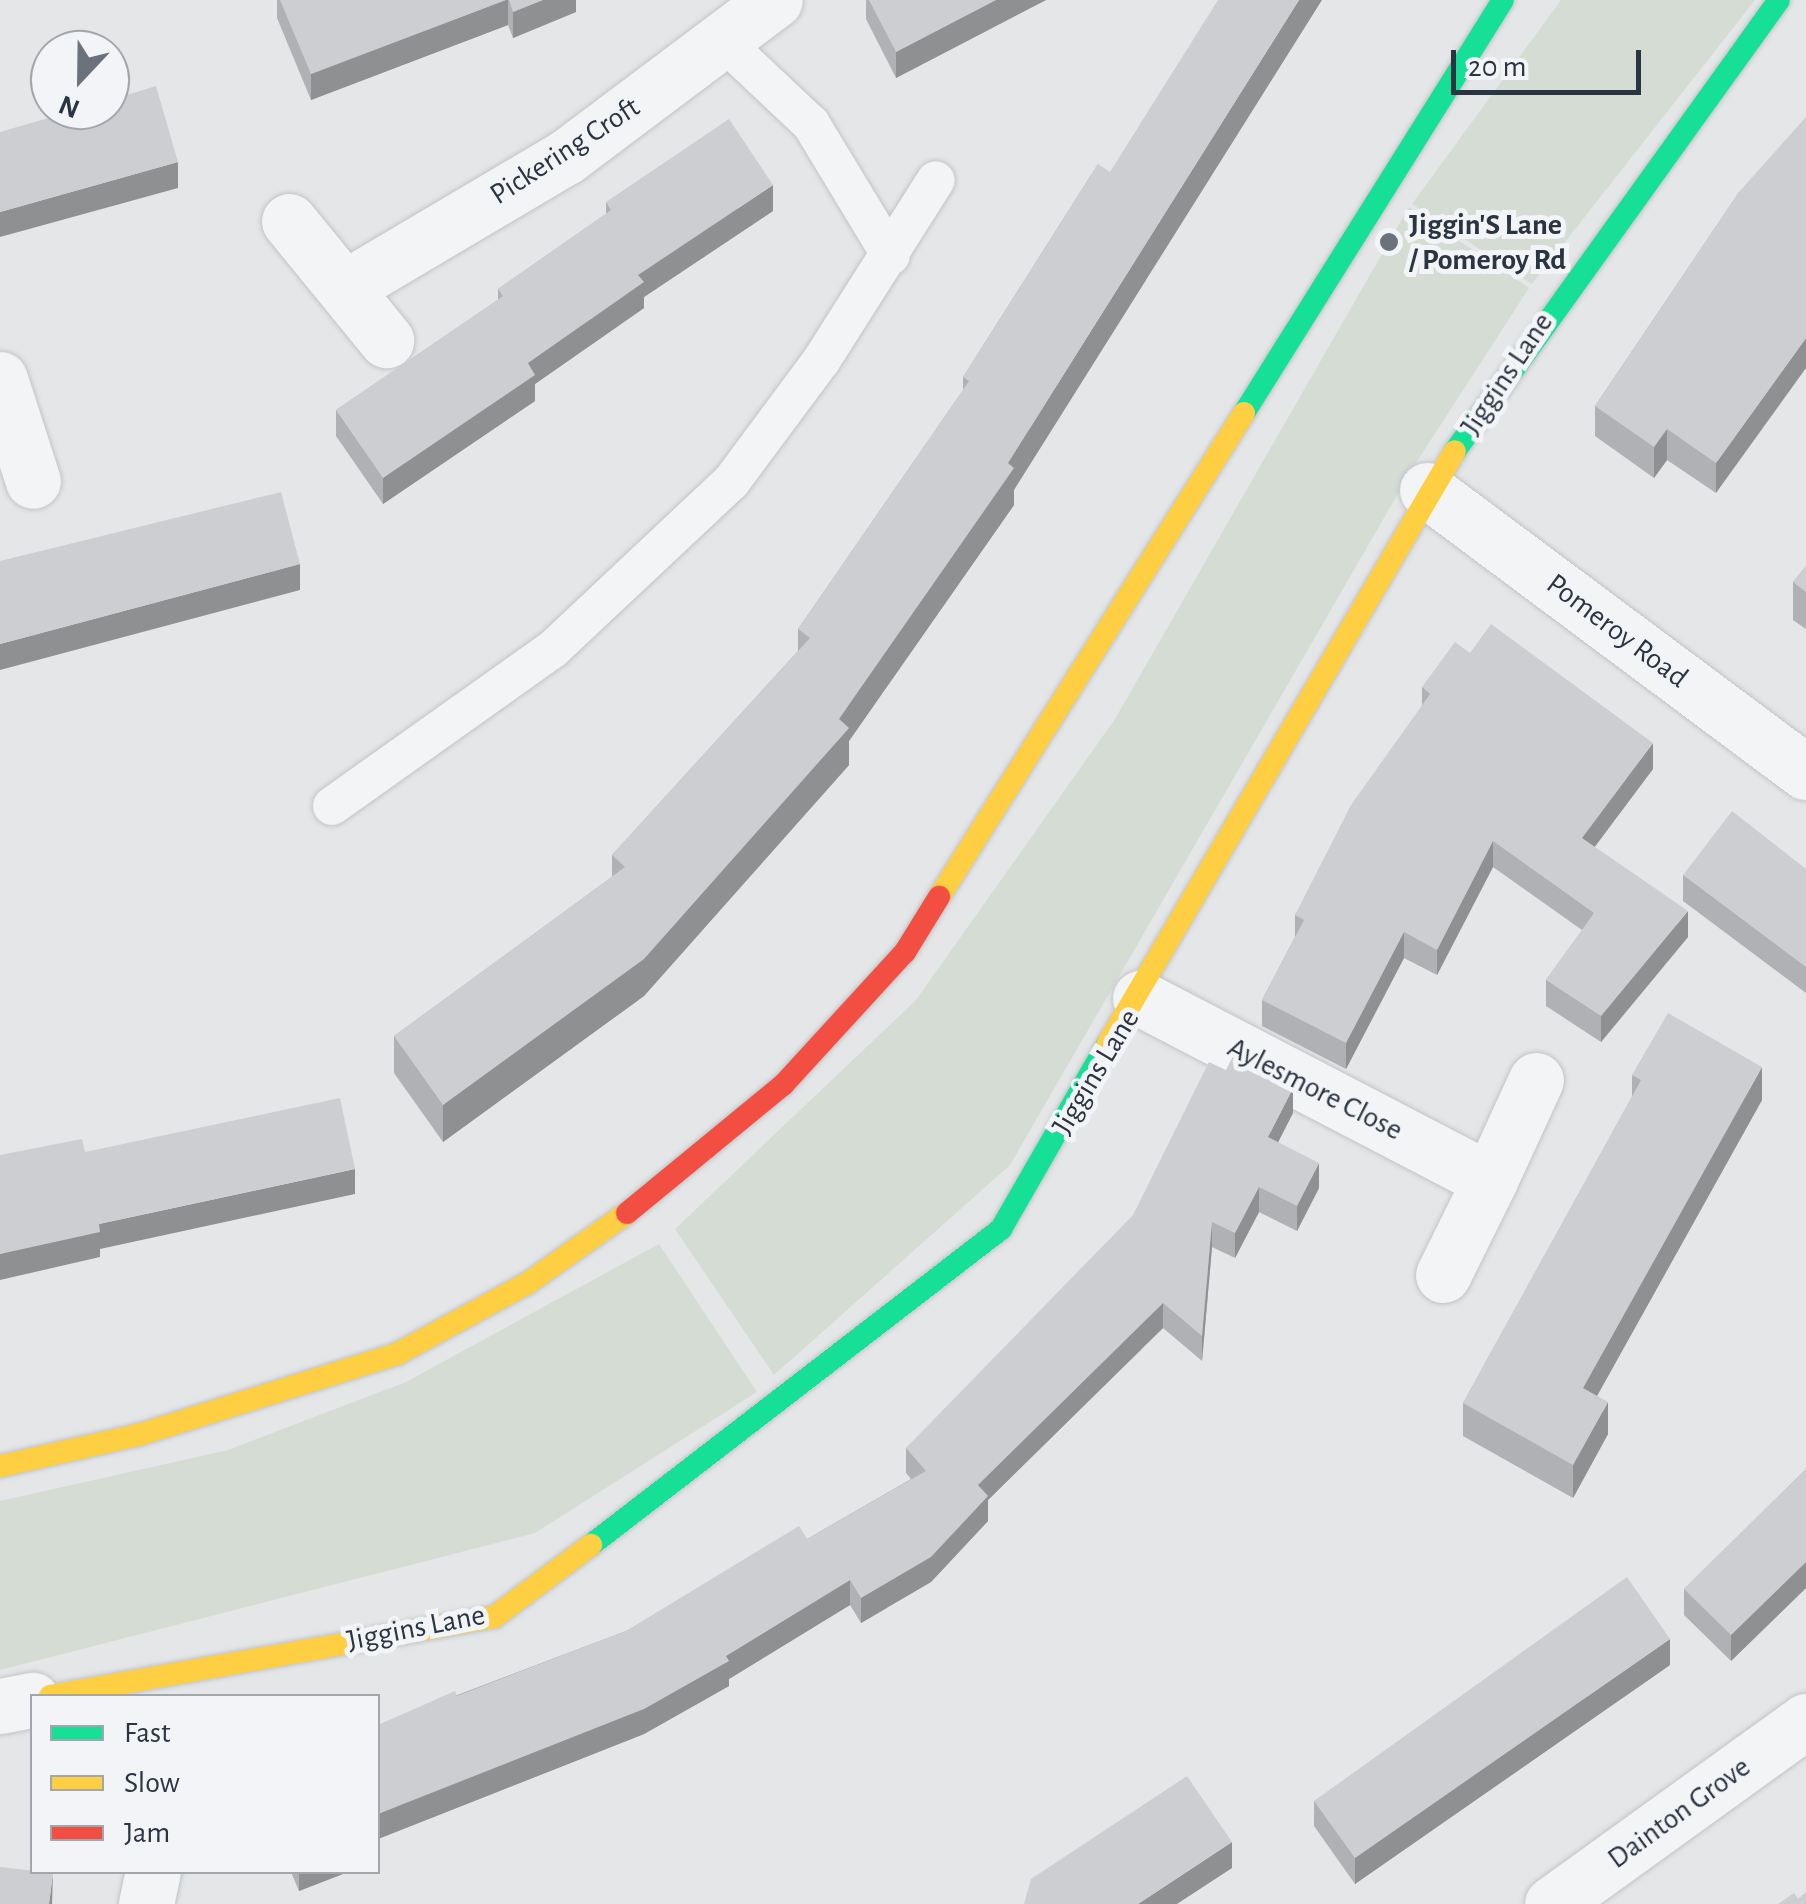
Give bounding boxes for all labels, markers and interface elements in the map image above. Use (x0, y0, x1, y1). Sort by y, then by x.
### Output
north arrow (30, 30, 130, 130)
scale bar (1456, 30, 1646, 92)
text: 20 m (1468, 52, 1526, 82)
text: N (55, 89, 84, 123)
street label: Pickering Croft (483, 89, 647, 213)
place label: Jiggin'S Lane / Pomeroy Rd (1409, 207, 1566, 278)
marker: Jiggin'S Lane / Pomeroy Rd (1378, 231, 1400, 253)
street label: Jiggins Lane (1453, 306, 1561, 442)
street label: Pomeroy Road (1539, 566, 1695, 696)
street label: Jiggins Lane (1045, 1003, 1147, 1141)
street label: Aylesmore Close (1222, 1030, 1408, 1148)
street label: Jiggins Lane (344, 1597, 488, 1659)
legend (30, 1694, 380, 1874)
text: Fast (124, 1718, 171, 1748)
street label: Dainton Grove (1601, 1749, 1757, 1877)
text: Slow (124, 1768, 180, 1798)
text: Jam (124, 1818, 170, 1848)

